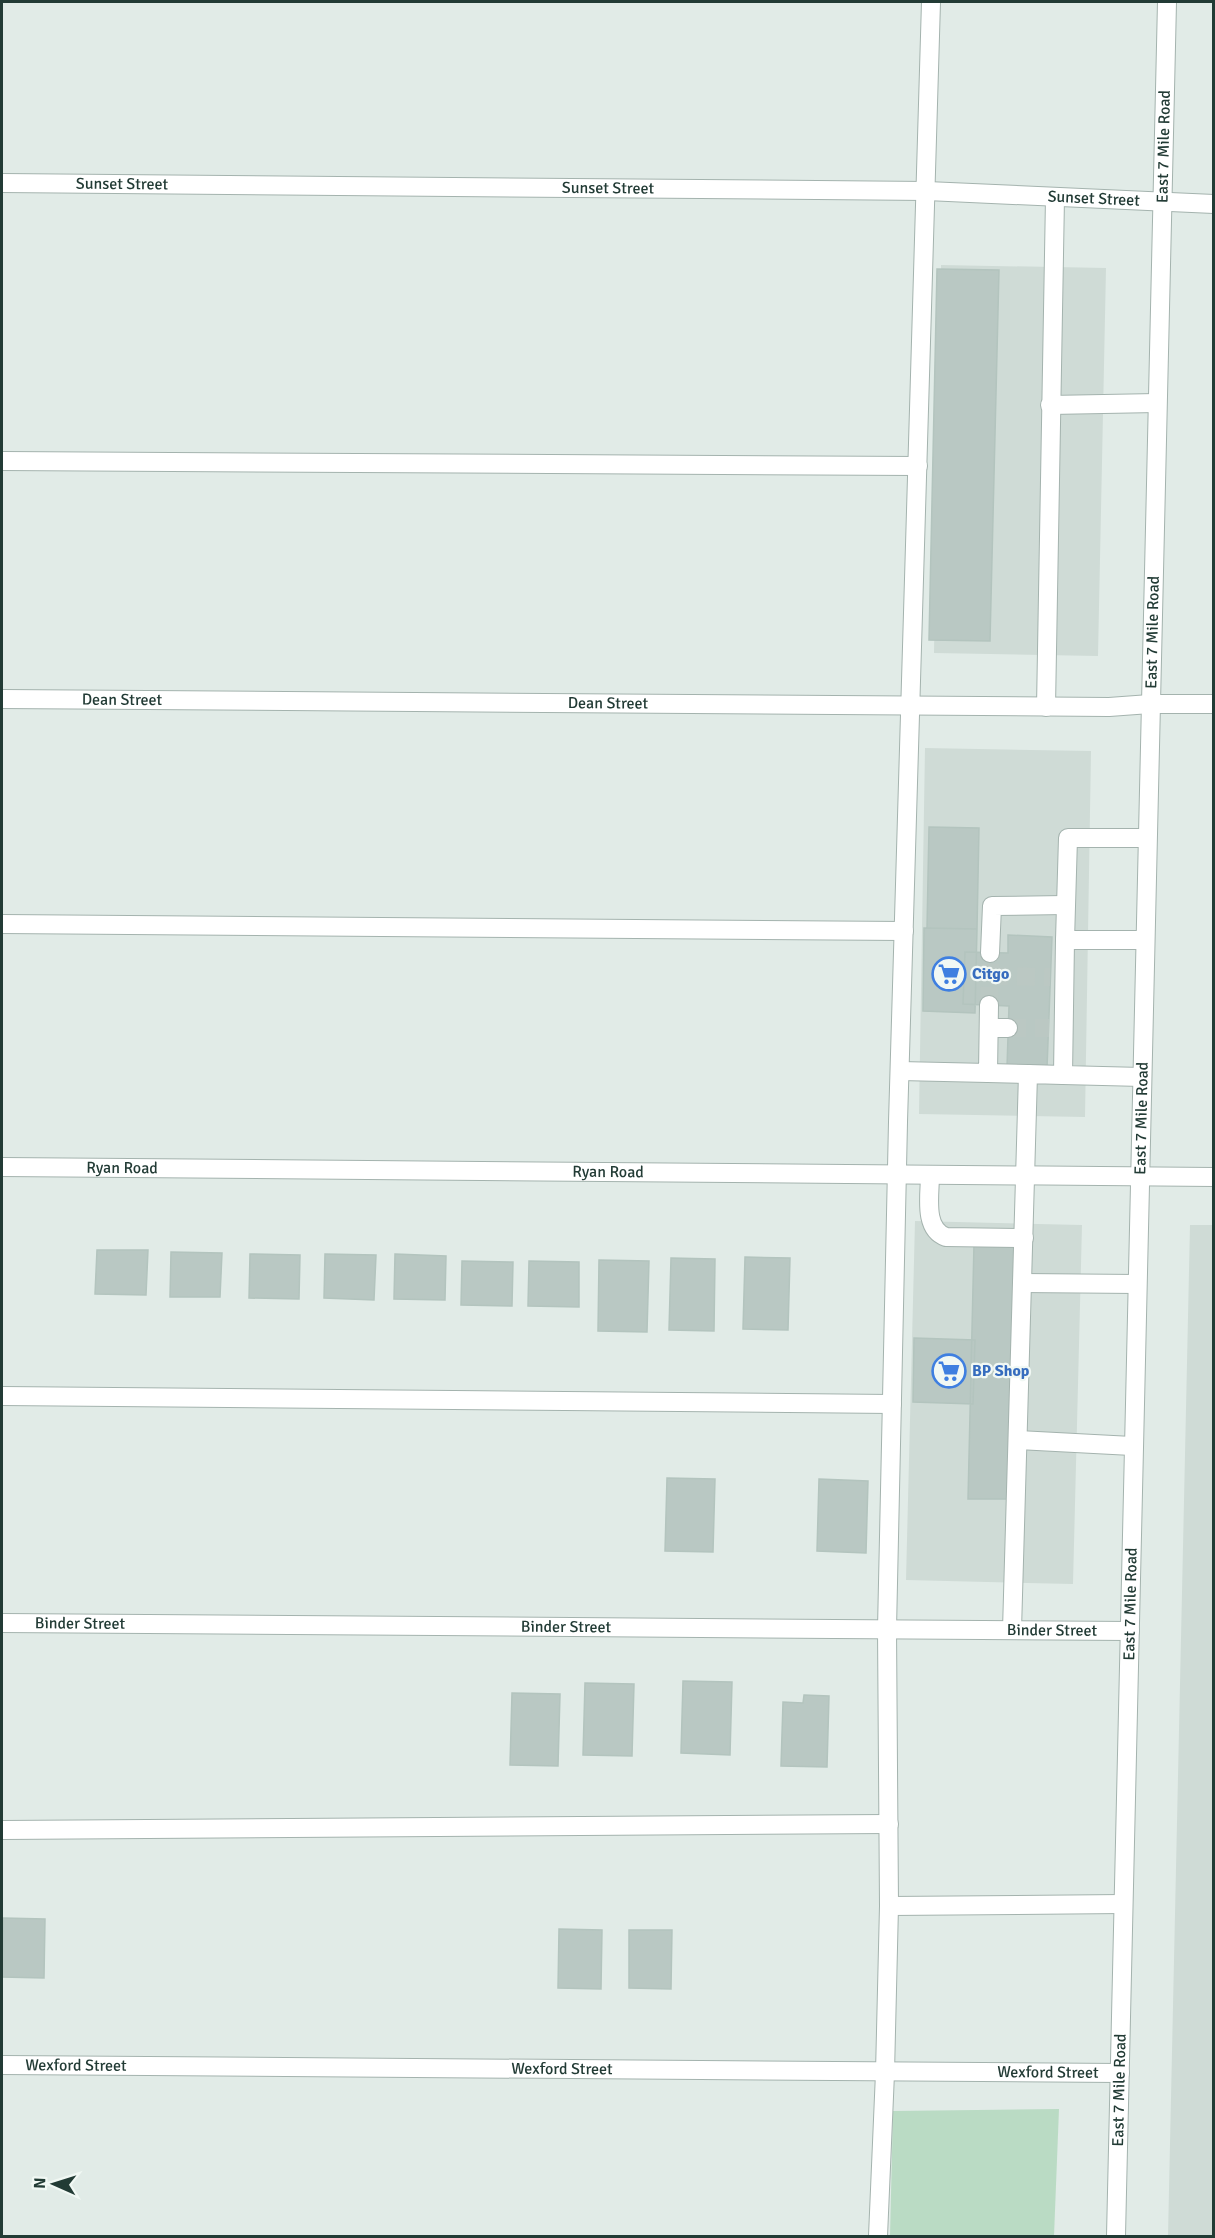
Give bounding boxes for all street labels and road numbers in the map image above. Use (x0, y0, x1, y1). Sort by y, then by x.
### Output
street label: East 7 Mile Road (1152, 90, 1175, 203)
street label: Sunset Street (76, 174, 169, 194)
street label: Sunset Street (562, 178, 655, 199)
street label: Sunset Street (1047, 186, 1141, 211)
street label: East 7 Mile Road (1141, 576, 1164, 689)
street label: Dean Street (82, 690, 163, 710)
street label: Dean Street (568, 693, 649, 714)
street label: East 7 Mile Road (1130, 1062, 1153, 1175)
street label: Ryan Road (86, 1158, 158, 1178)
street label: Ryan Road (572, 1162, 644, 1182)
street label: East 7 Mile Road (1119, 1547, 1142, 1661)
street label: Binder Street (35, 1613, 126, 1634)
street label: Binder Street (521, 1617, 612, 1637)
street label: Binder Street (1007, 1620, 1098, 1641)
street label: East 7 Mile Road (1108, 2033, 1131, 2147)
street label: Wexford Street (25, 2055, 127, 2076)
street label: Wexford Street (511, 2059, 613, 2079)
street label: Wexford Street (997, 2062, 1099, 2083)

